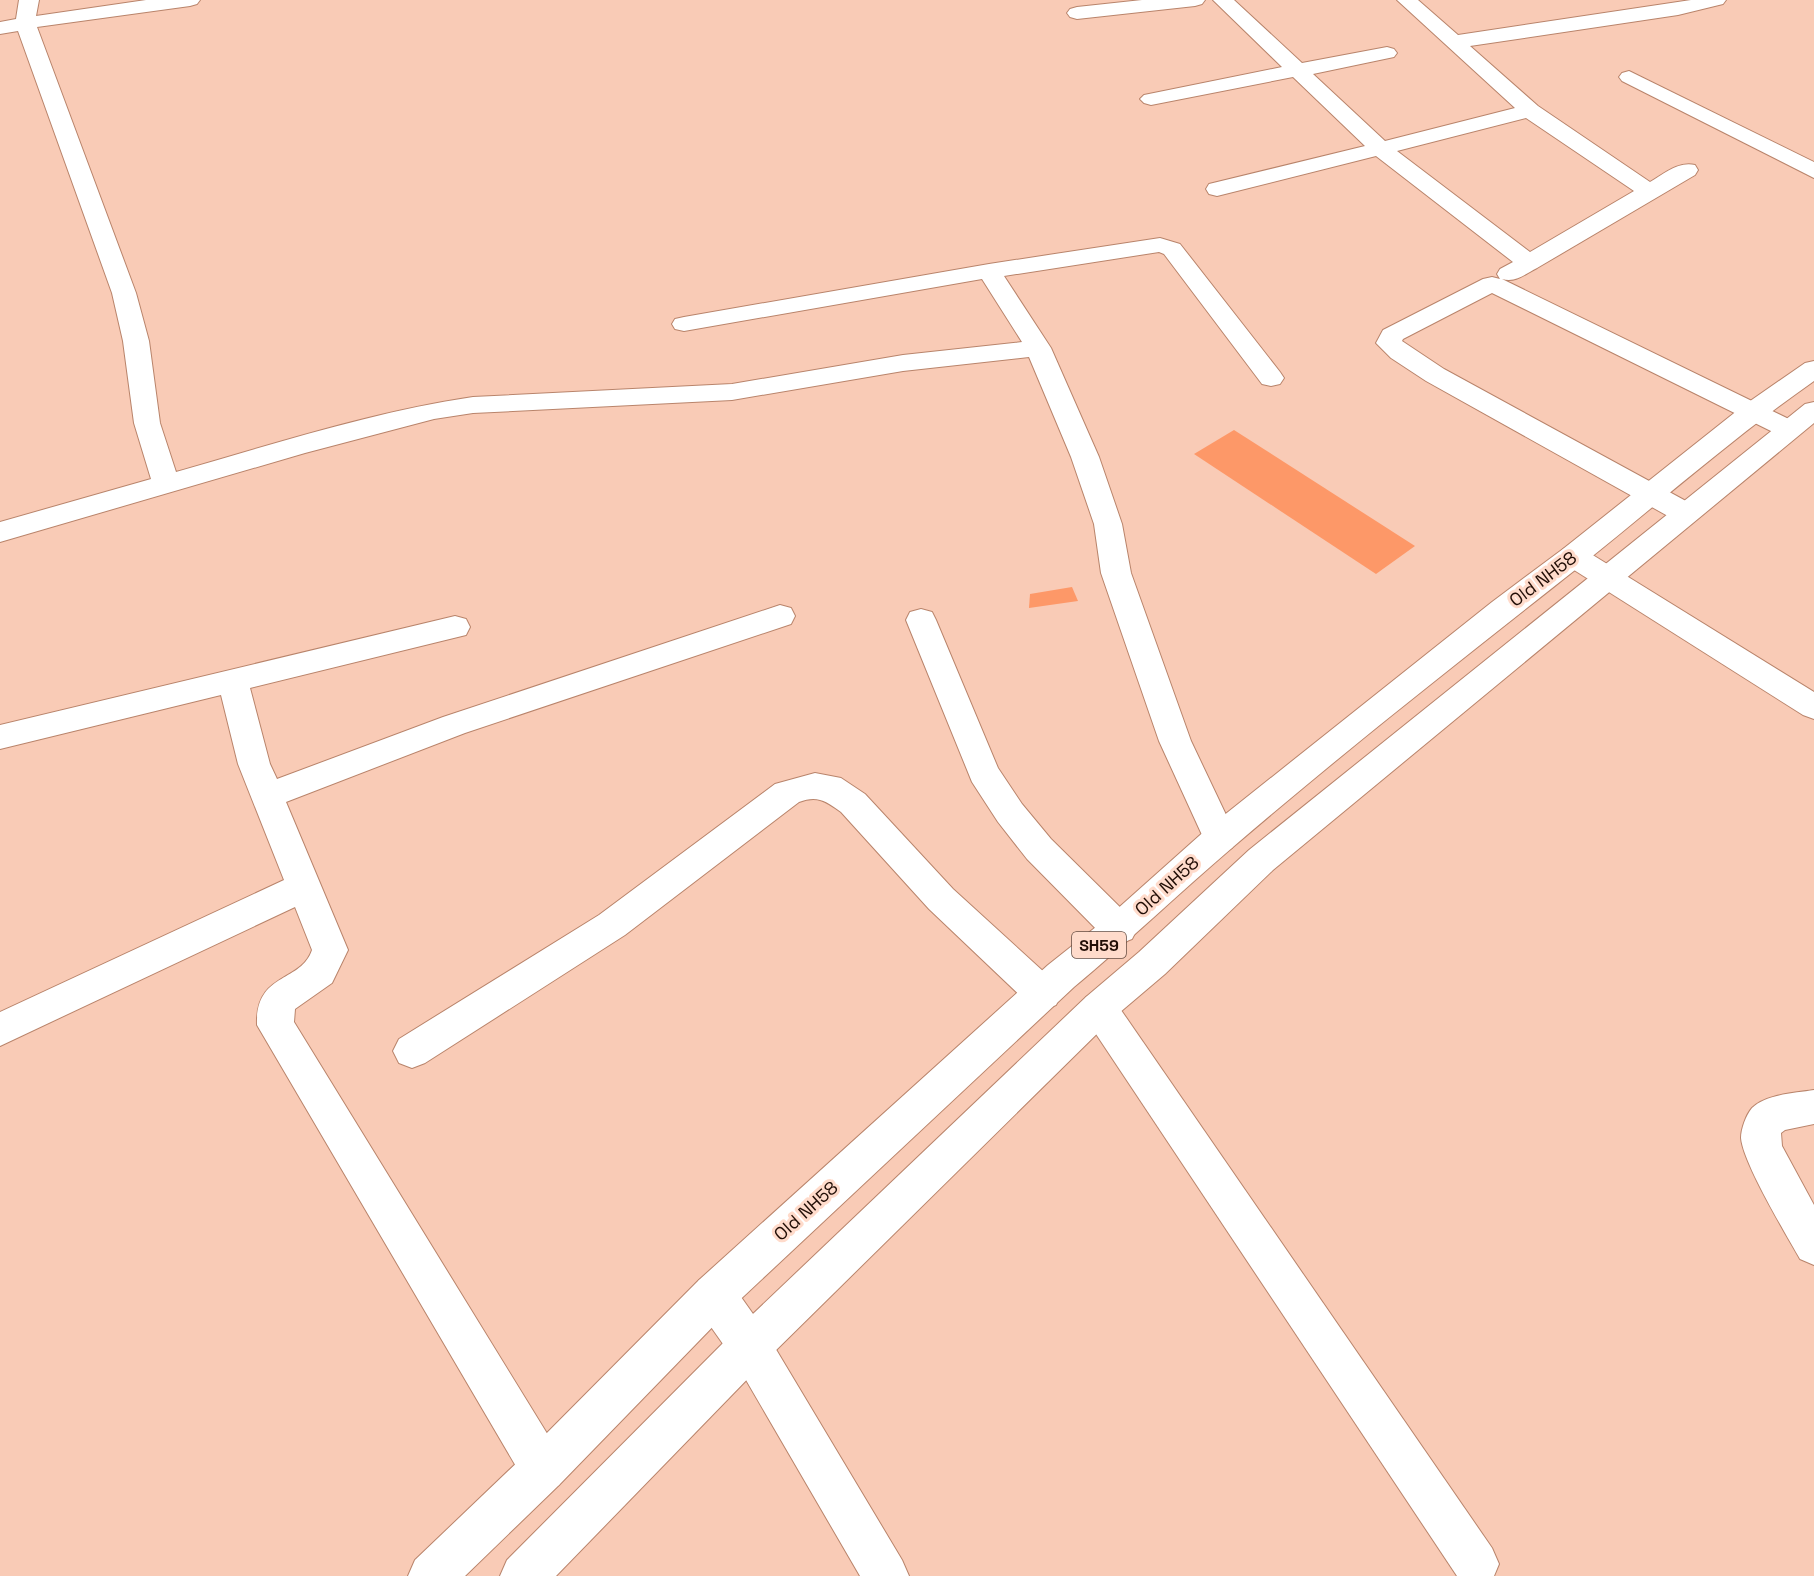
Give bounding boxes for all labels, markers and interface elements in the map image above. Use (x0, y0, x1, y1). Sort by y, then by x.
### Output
street label: Old NH58 (1504, 546, 1581, 611)
street label: Old NH58 (1130, 851, 1204, 920)
road number: SH59 (1072, 932, 1126, 958)
street label: Old NH58 (769, 1176, 843, 1245)

